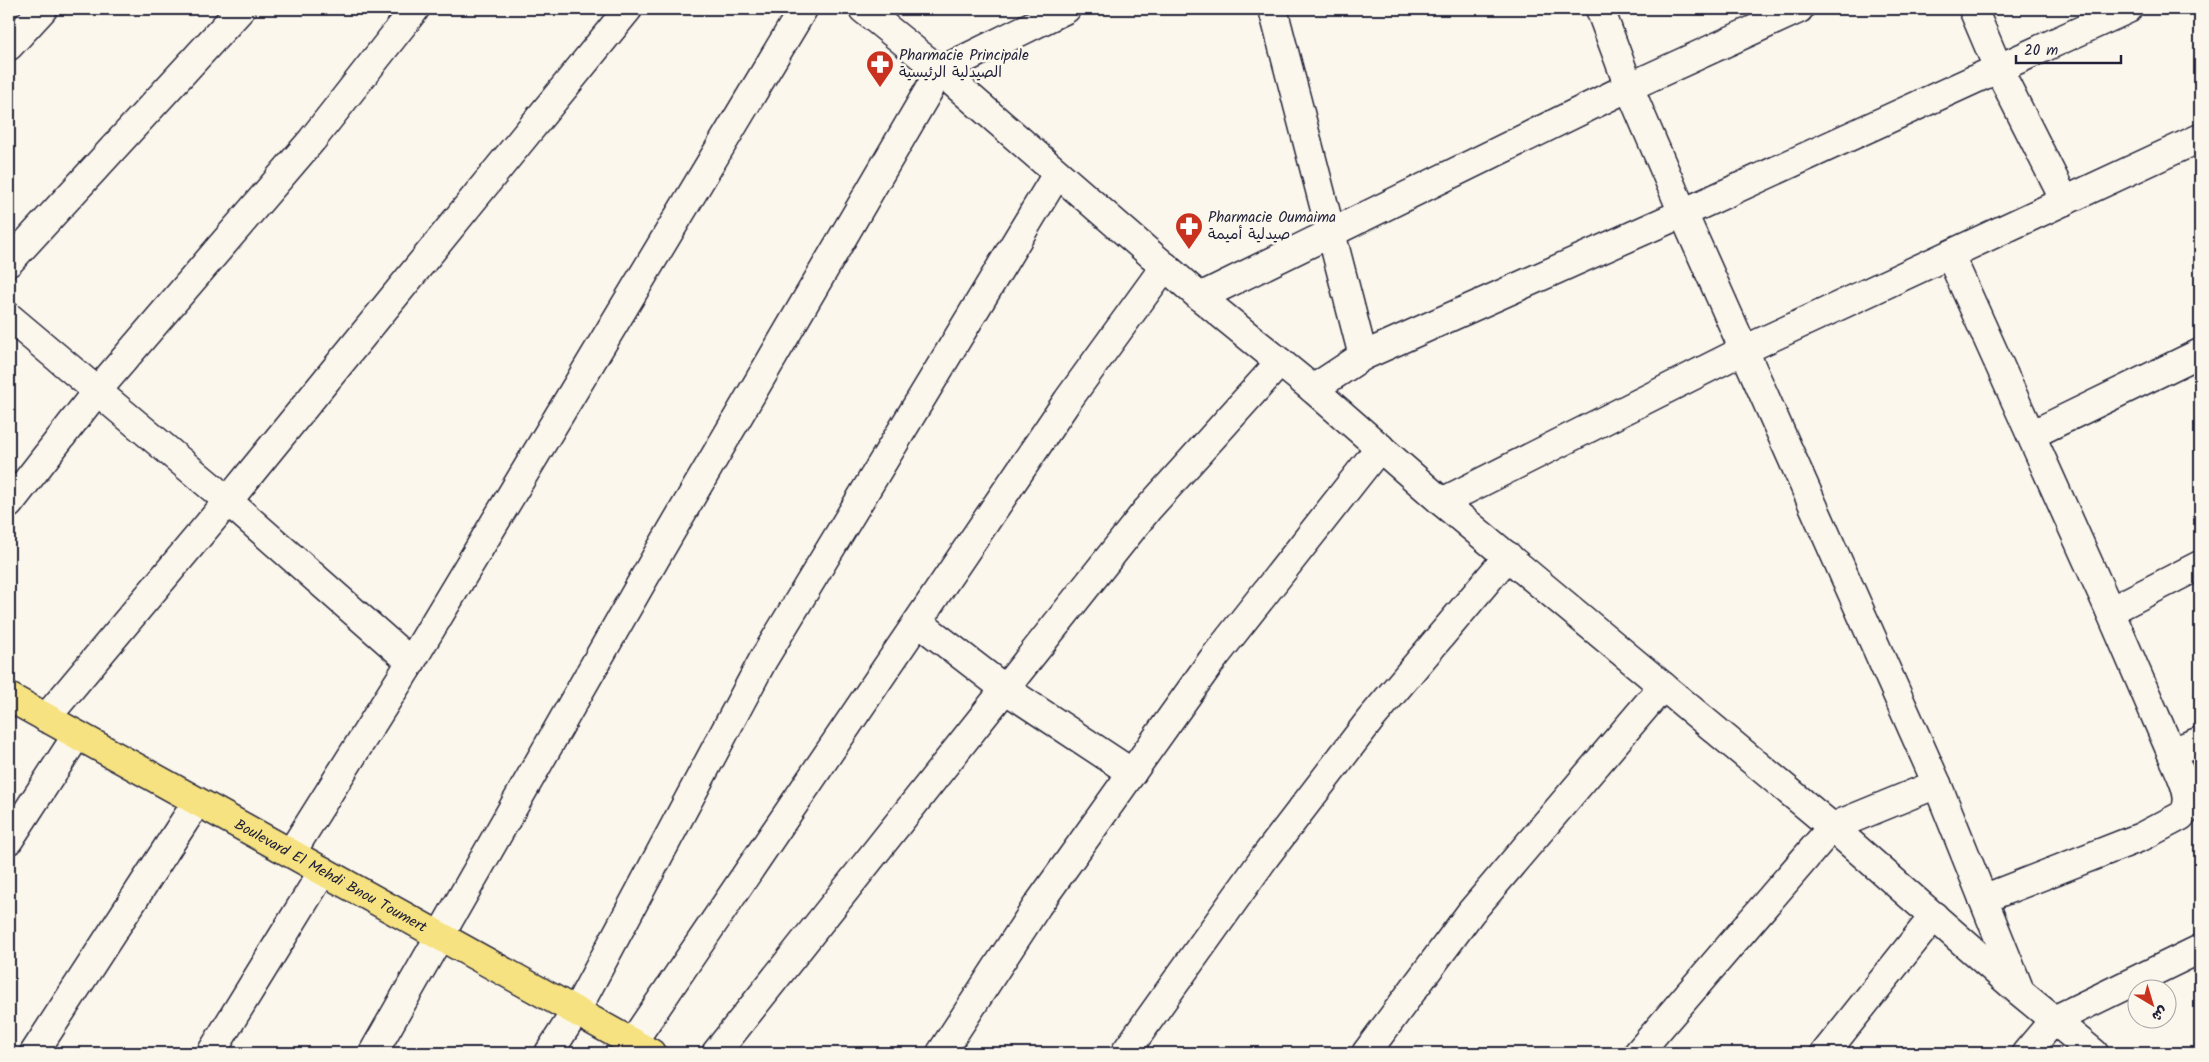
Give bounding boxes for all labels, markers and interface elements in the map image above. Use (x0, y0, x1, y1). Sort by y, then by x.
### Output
scale bar (2016, 32, 2122, 64)
text: 20 m (2024, 39, 2058, 63)
place label: Pharmacie Principale الصيدلية الرئيسية (899, 44, 1029, 85)
pharmacy icon: Pharmacie Principale الصيدلية الرئيسية (865, 49, 895, 88)
place label: Pharmacie Oumaima صيدلية أميمة (1208, 206, 1336, 247)
pharmacy icon: Pharmacie Oumaima صيدلية أميمة (1174, 211, 1204, 250)
street label: Boulevard El Mehdi Bnou Toumert (230, 813, 431, 940)
north arrow (2126, 980, 2176, 1030)
text: ش (2147, 1000, 2172, 1027)

